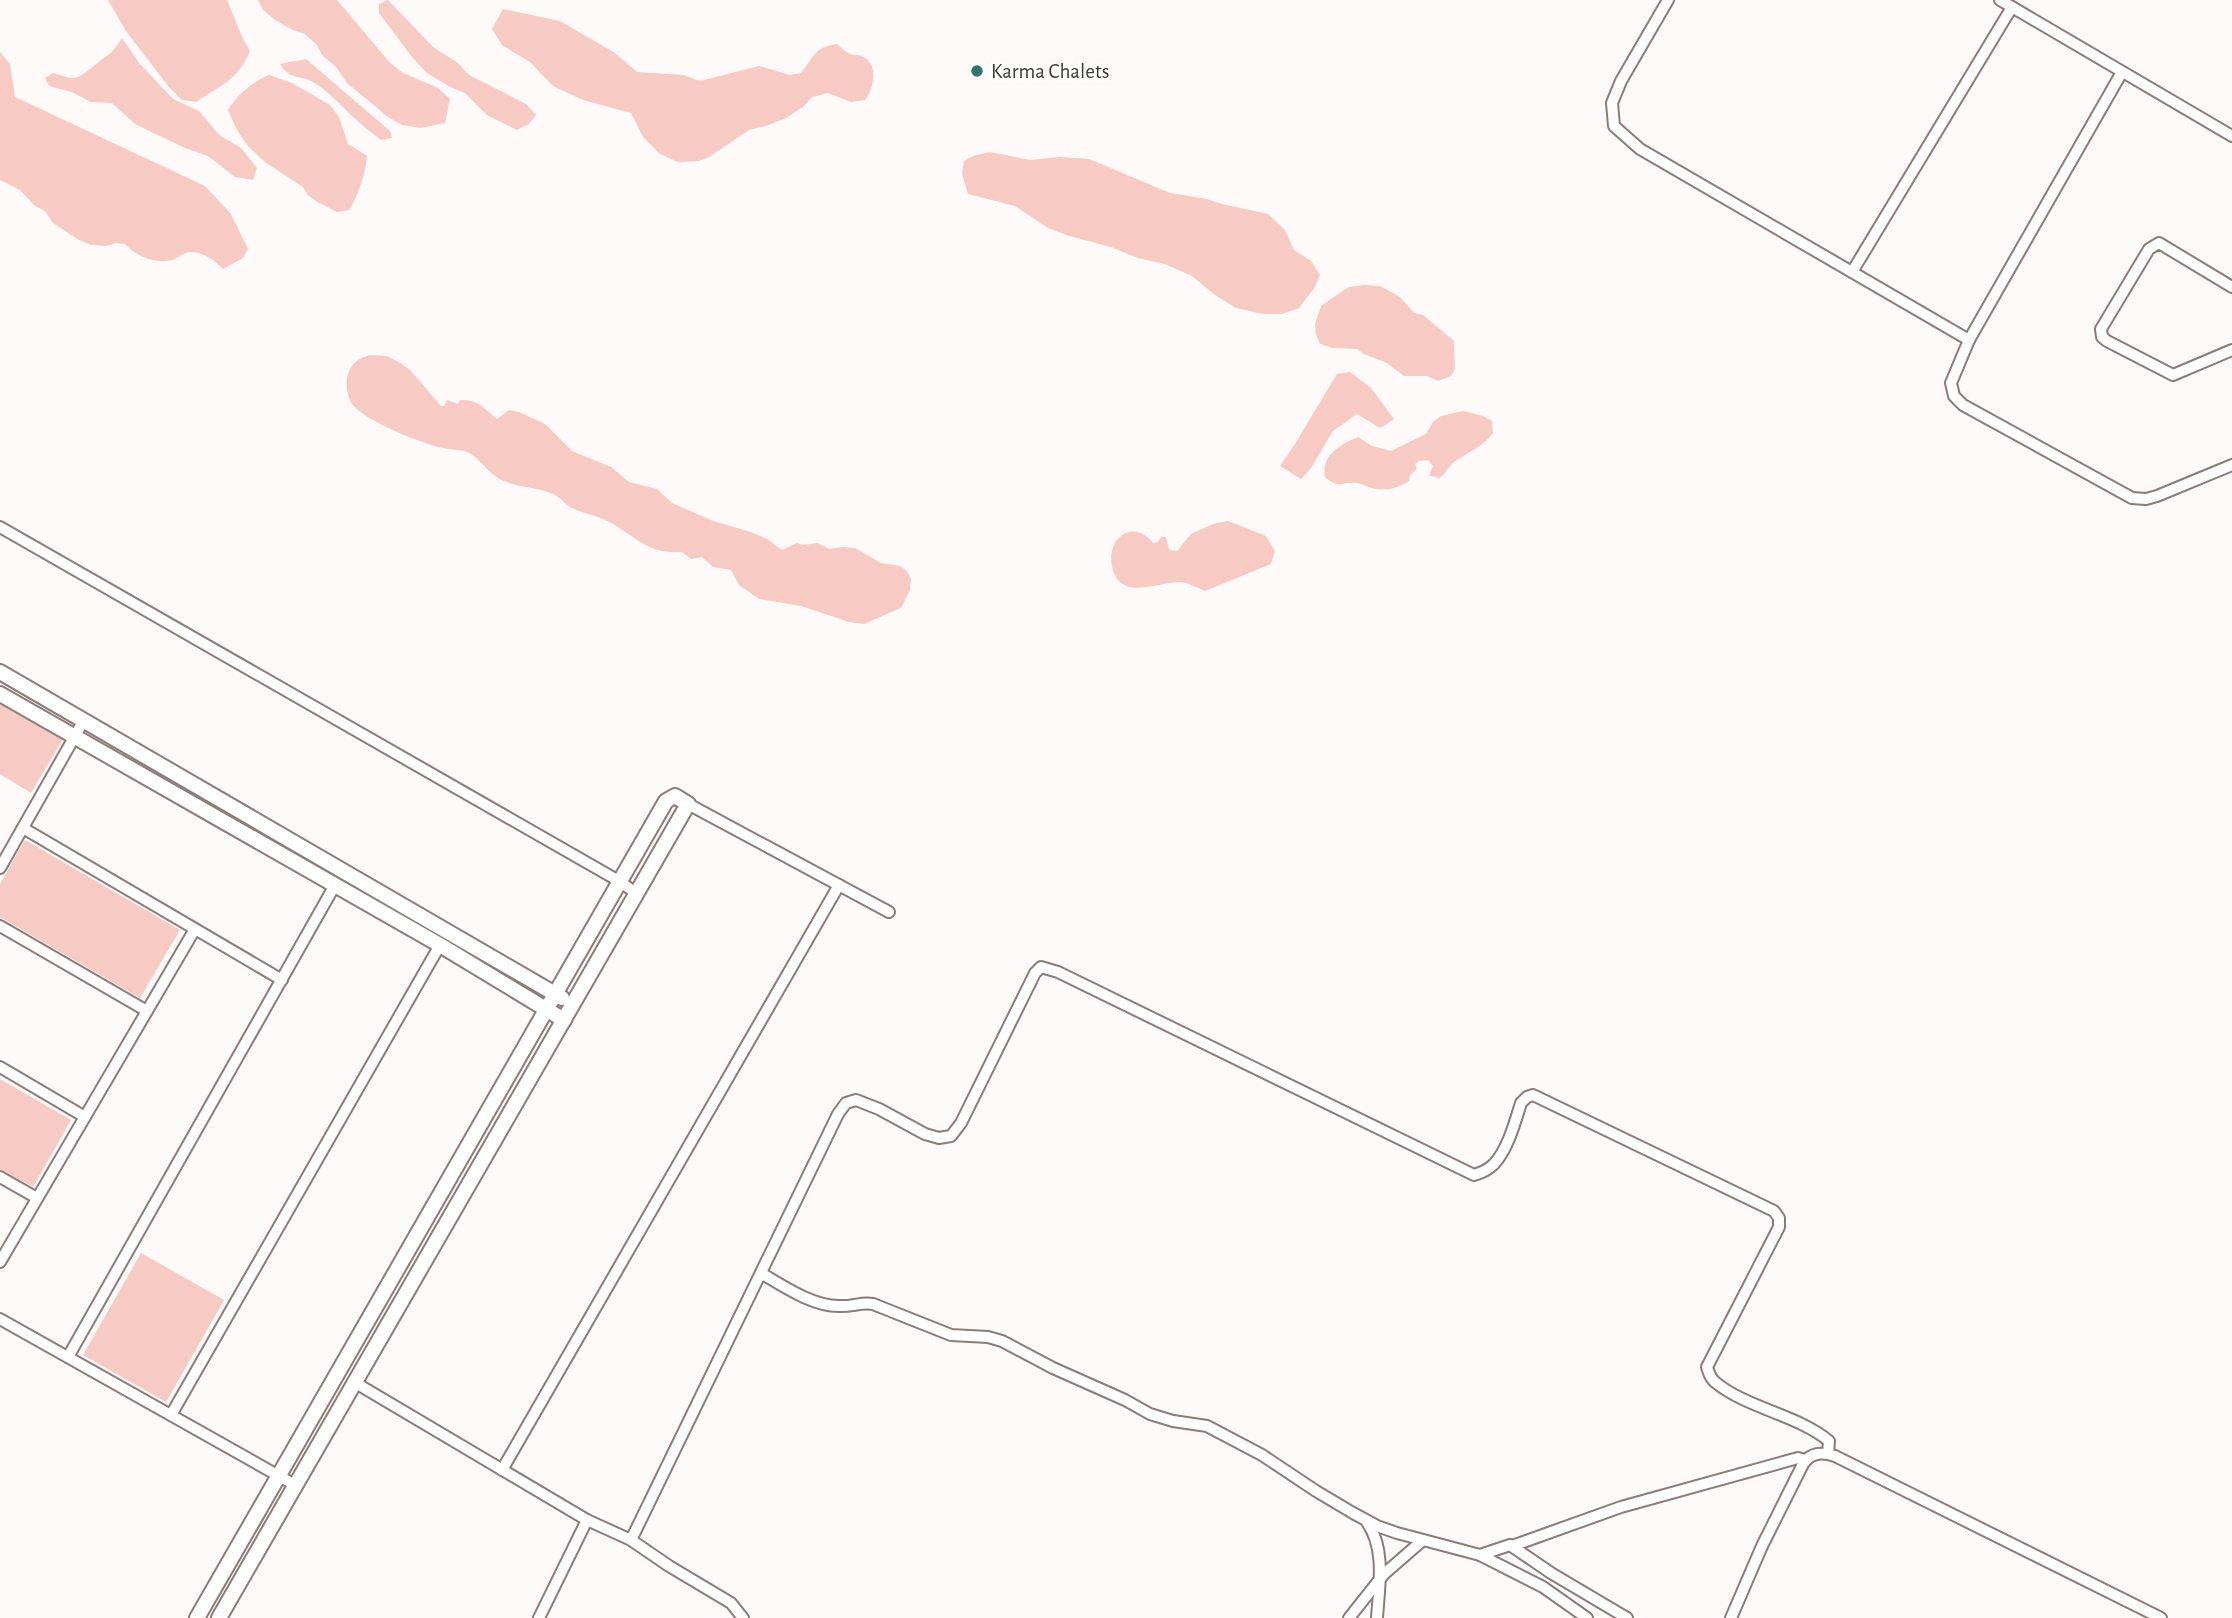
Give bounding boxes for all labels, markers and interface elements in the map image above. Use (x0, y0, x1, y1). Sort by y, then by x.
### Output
place label: Karma Chalets (991, 61, 1109, 82)
marker: Karma Chalets (969, 63, 985, 79)

